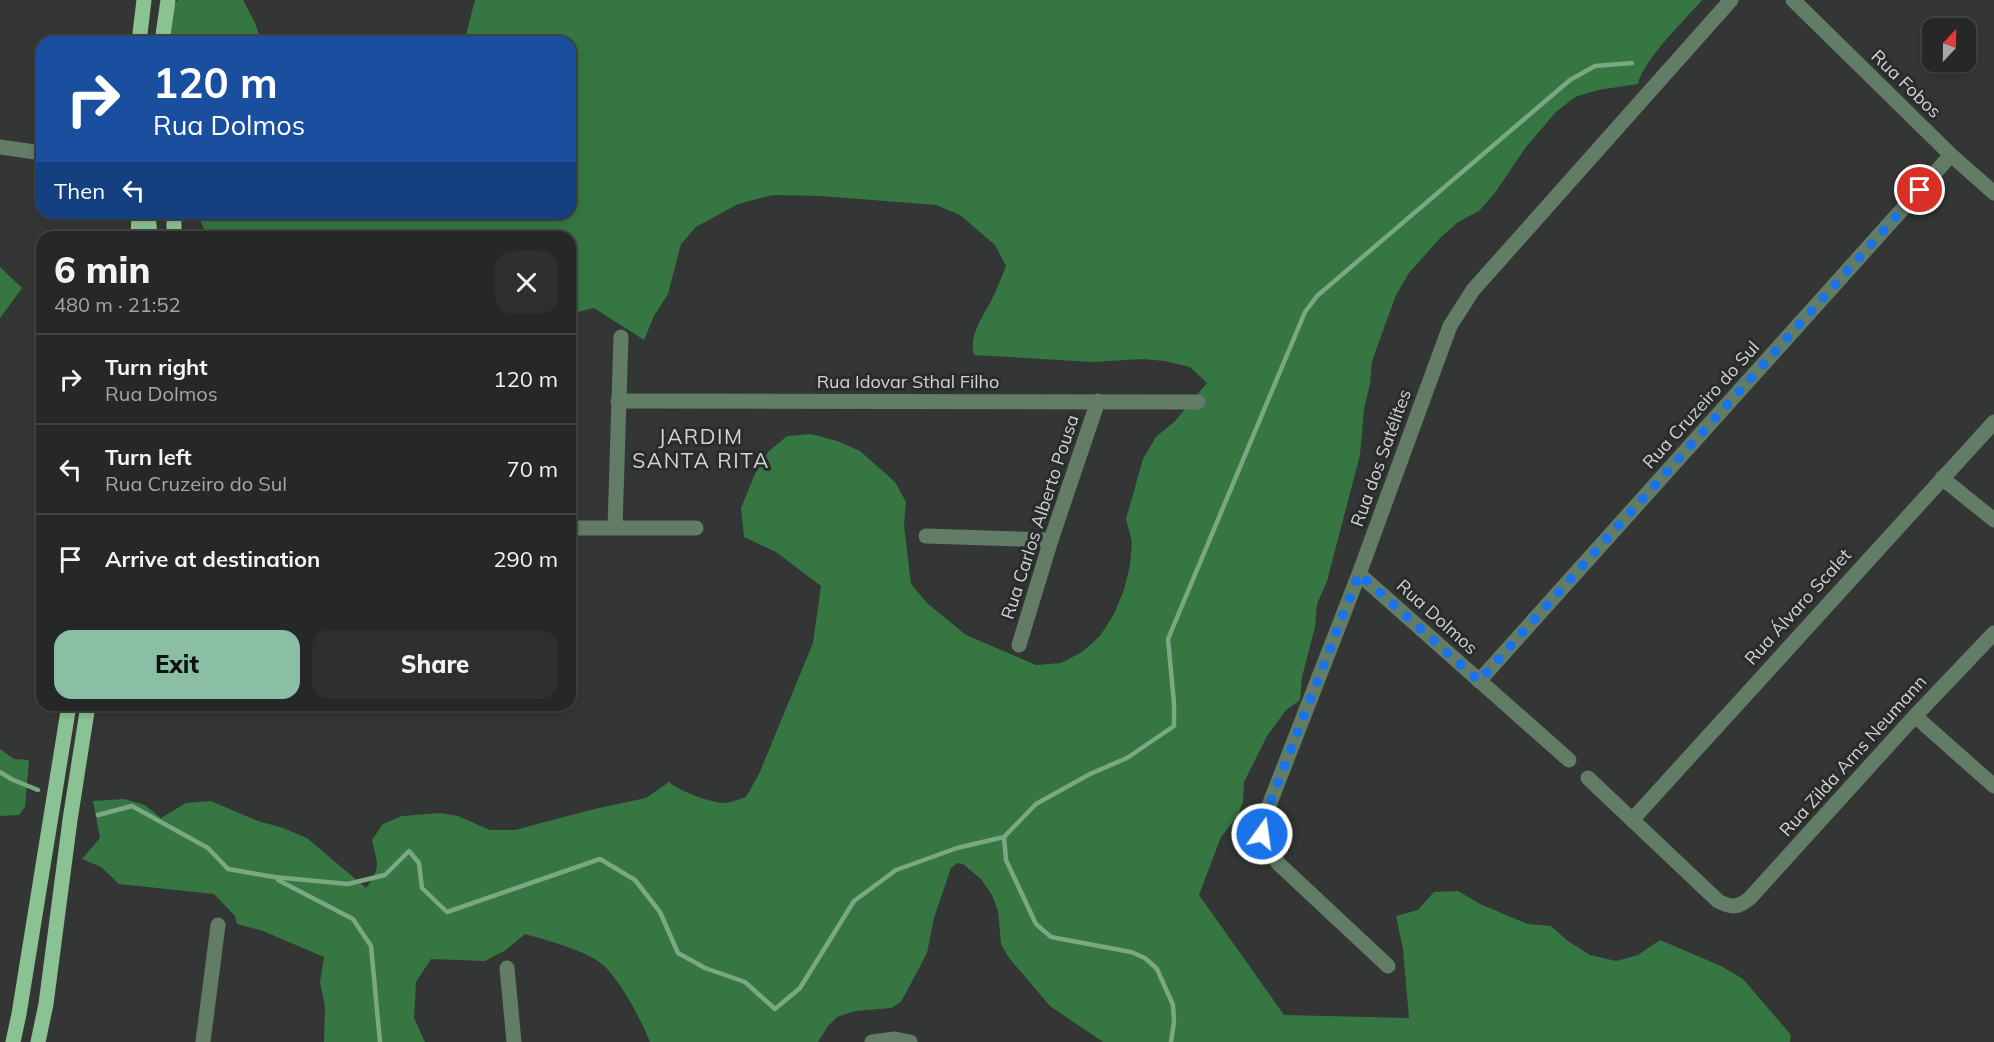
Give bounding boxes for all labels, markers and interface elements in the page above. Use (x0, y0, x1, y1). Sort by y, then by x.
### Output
north arrow (1922, 18, 1976, 72)
map controls (1922, 18, 1976, 72)
street label: Rua Fobos (1867, 45, 1946, 123)
text: 120 m (153, 56, 278, 109)
icon: right (54, 60, 132, 138)
text: Rua Dolmos (153, 108, 305, 142)
pin (1894, 164, 1945, 215)
icon: arrive (1903, 173, 1936, 206)
icon: left (117, 174, 150, 207)
text: Then (54, 177, 105, 205)
text: 6 min (54, 247, 150, 292)
button: close (495, 251, 558, 314)
text: 480 m · 21:52 (54, 292, 180, 317)
street label: Rua Cruzeiro do Sul (1637, 336, 1764, 473)
text: Turn right (105, 353, 208, 381)
icon: right (54, 363, 87, 396)
text: 120 m (493, 365, 558, 393)
street label: Rua Idovar Sthal Filho (817, 370, 999, 393)
text: Rua Dolmos (105, 381, 218, 406)
street label: Rua dos Satélites (1345, 386, 1416, 530)
street label: Rua Carlos Alberto Pousa (996, 412, 1084, 622)
district label: JARDIM SANTA RITA (632, 423, 770, 473)
text: Turn left (105, 443, 192, 471)
icon: left (54, 453, 87, 486)
text: 70 m (507, 455, 558, 483)
text: Rua Cruzeiro do Sul (105, 471, 287, 496)
icon: arrive (54, 543, 87, 576)
street label: Rua Álvaro Scalet (1739, 544, 1856, 670)
text: Arrive at destination (105, 545, 320, 573)
text: 290 m (493, 545, 558, 573)
street label: Rua Dolmos (1392, 574, 1483, 659)
button: Exit (54, 630, 300, 699)
button: Share (312, 630, 558, 699)
street label: Rua Zilda Arns Neumann (1774, 670, 1931, 841)
position arrow (1230, 802, 1294, 866)

